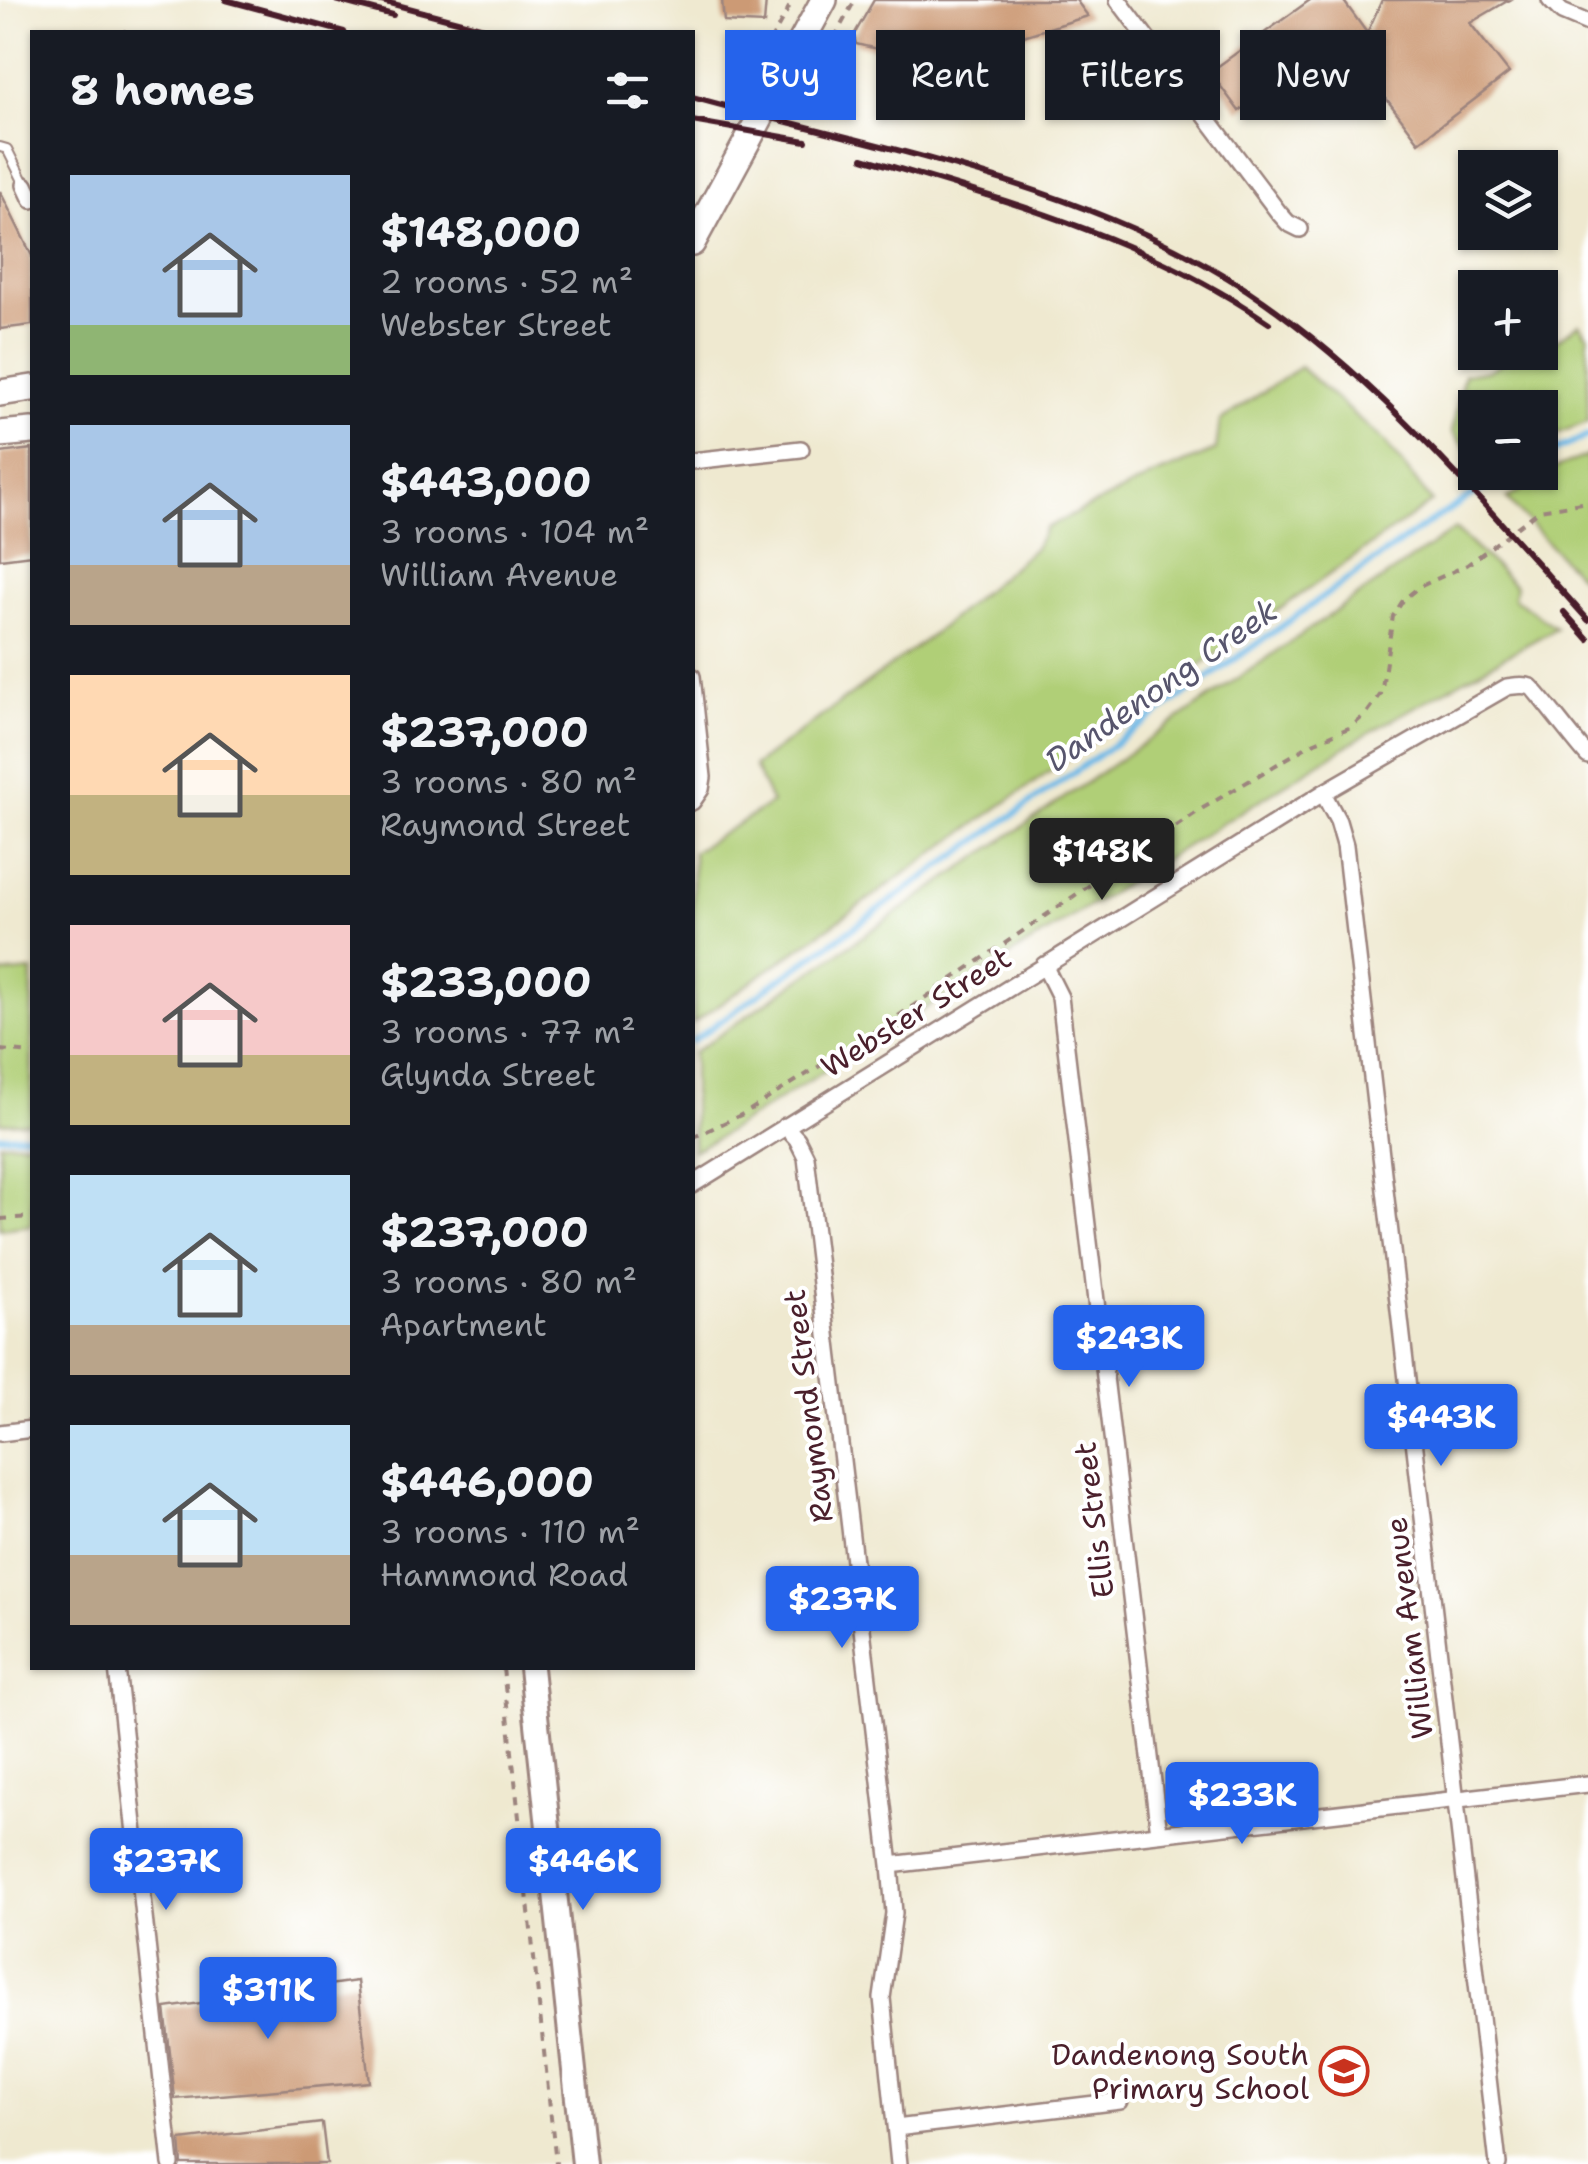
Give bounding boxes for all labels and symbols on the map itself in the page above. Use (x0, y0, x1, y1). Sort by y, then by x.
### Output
water label: Dandenong Creek (1036, 589, 1286, 781)
pin: $148K (1032, 818, 1172, 903)
street label: Webster Street (813, 937, 1019, 1087)
street label: Raymond Street (773, 1287, 843, 1525)
pin: $243K (1059, 1305, 1199, 1390)
pin: $443K (1371, 1384, 1511, 1469)
street label: Ellis Street (1064, 1439, 1124, 1601)
street label: William Avenue (1375, 1515, 1443, 1741)
pin: $237K (772, 1566, 912, 1651)
pin: $233K (1172, 1762, 1312, 1847)
pin: $237K (96, 1828, 236, 1913)
pin: $446K (513, 1828, 653, 1913)
pin: $311K (198, 1957, 338, 2042)
place label: Dandenong South Primary School (1051, 2034, 1309, 2109)
school or university icon: Dandenong South Primary School (1318, 2045, 1370, 2097)

